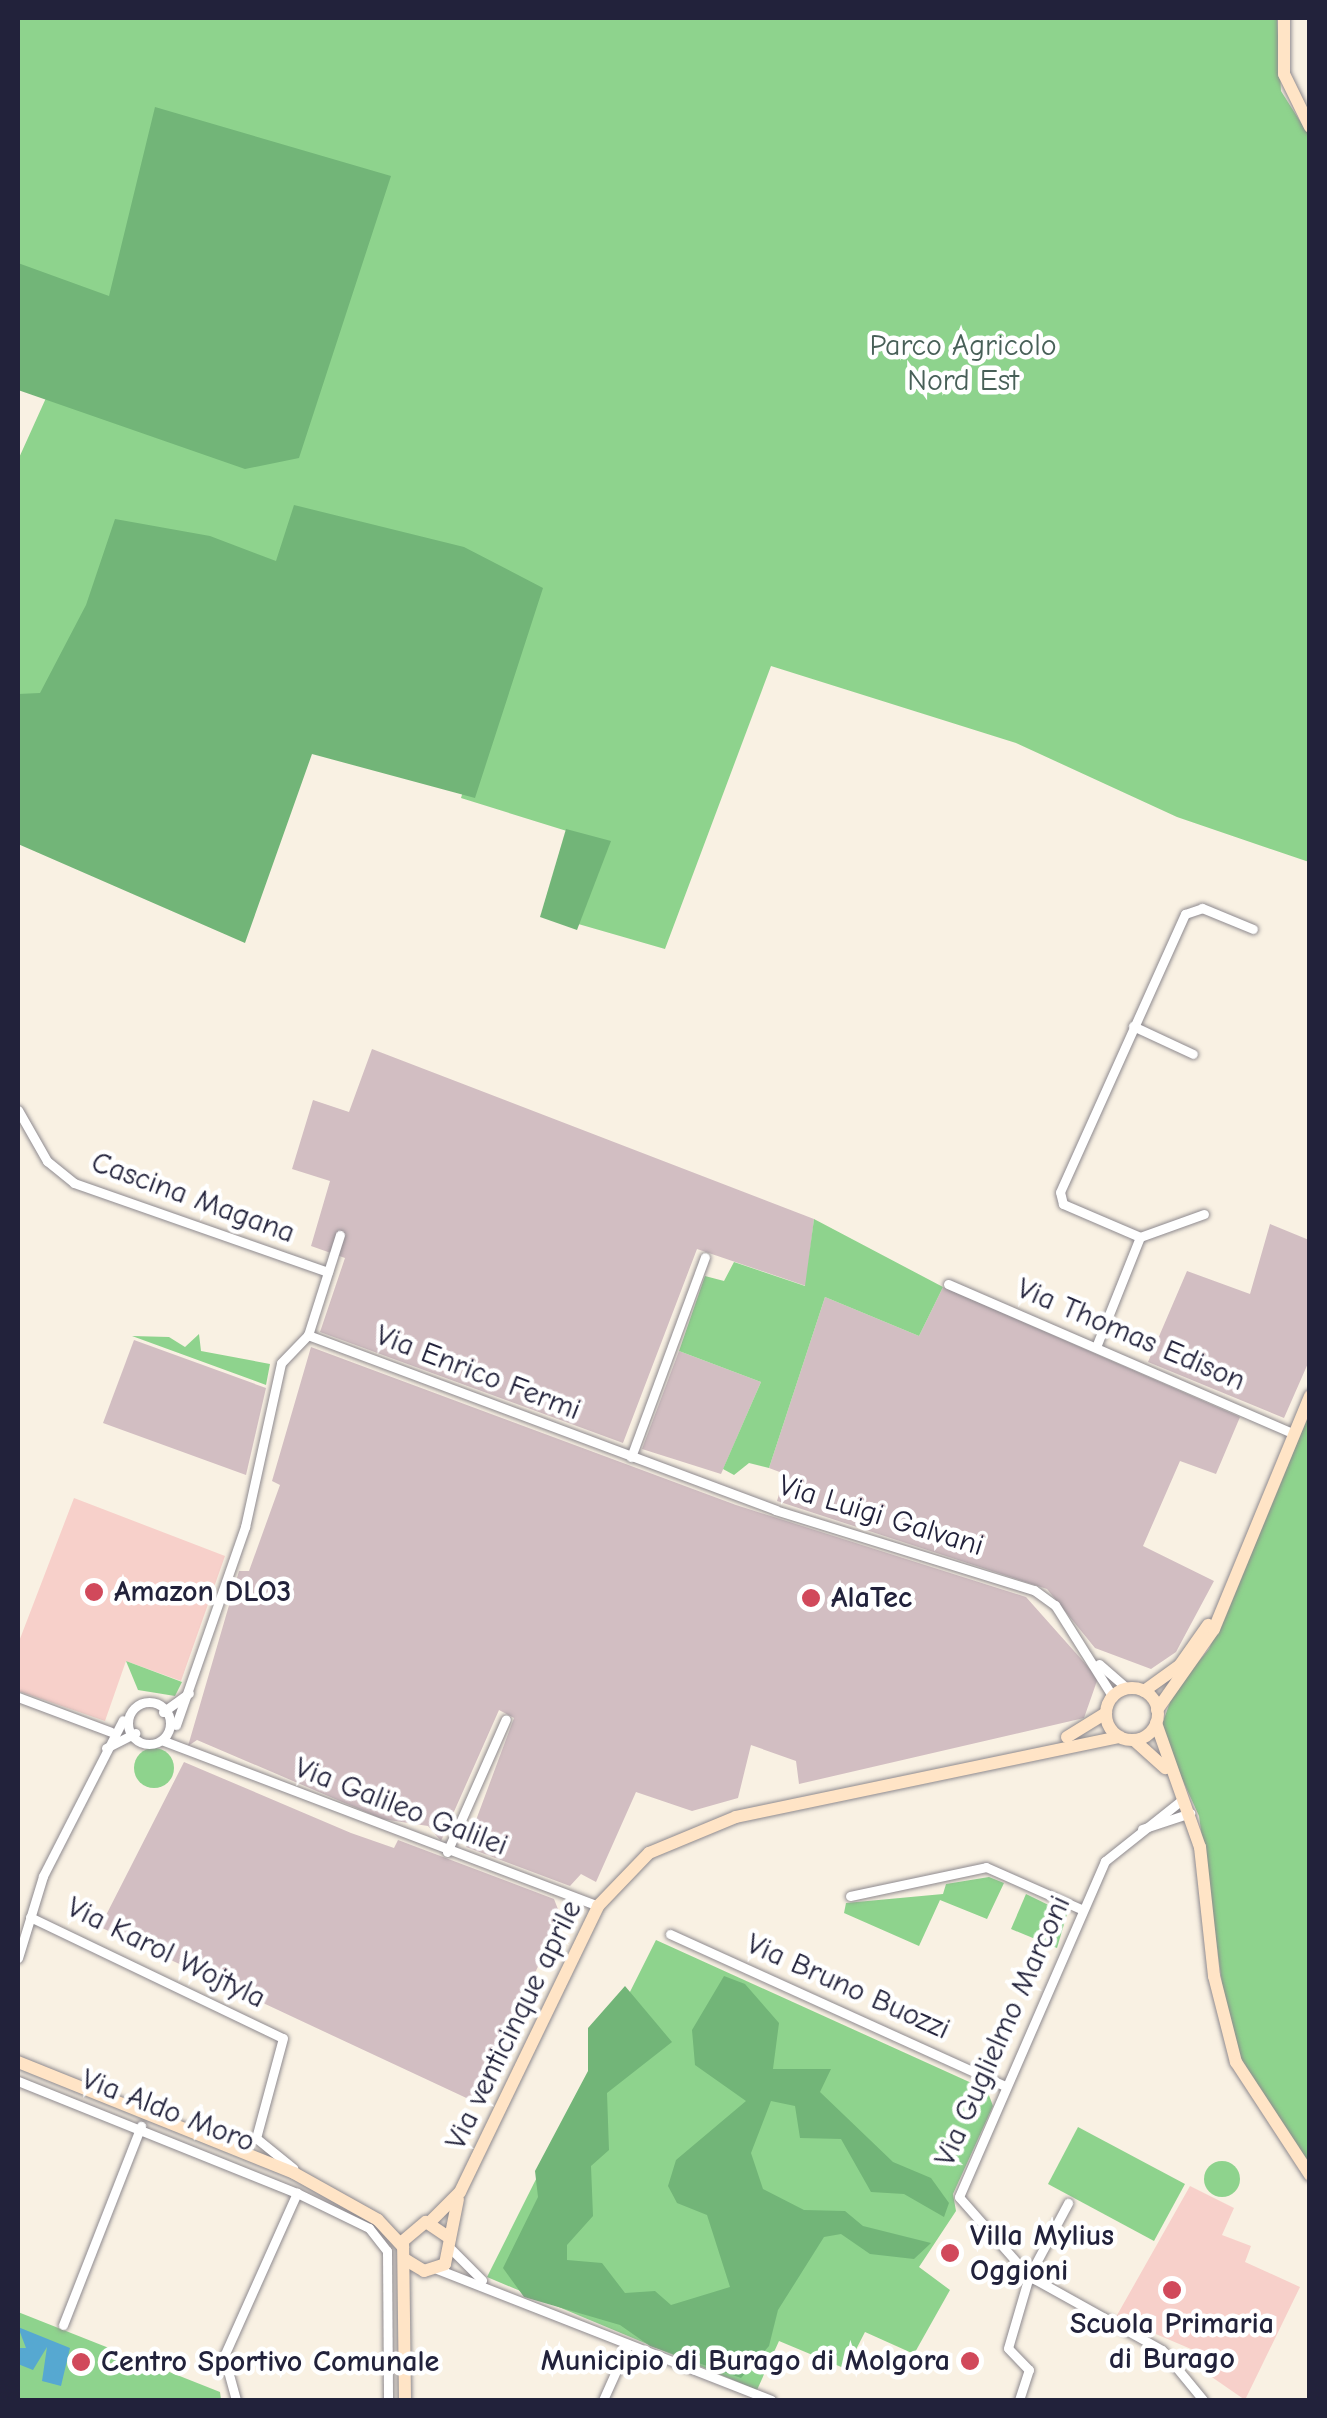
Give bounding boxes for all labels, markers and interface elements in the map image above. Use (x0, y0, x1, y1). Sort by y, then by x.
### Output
park label: Parco Agricolo Nord Est (869, 328, 1057, 398)
street label: Cascina Magana (86, 1145, 300, 1251)
street label: Via Thomas Edison (1011, 1271, 1251, 1399)
street label: Via Enrico Fermi (371, 1317, 585, 1429)
street label: Via Luigi Galvani (774, 1468, 988, 1564)
place label: Amazon DLO3 (114, 1574, 291, 1610)
place label: AlaTec (831, 1580, 912, 1616)
marker: Amazon DLO3 (83, 1581, 105, 1603)
marker: AlaTec (800, 1587, 822, 1609)
street label: Via Galileo Galilei (290, 1750, 512, 1864)
street label: Via Karol Wojtyla (61, 1889, 271, 2017)
street label: Via Guglielmo Marconi (927, 1890, 1079, 2172)
street label: Via venticinque aprile (438, 1895, 590, 2155)
street label: Via Bruno Buozzi (741, 1926, 955, 2048)
street label: Via Aldo Moro (76, 2062, 260, 2160)
place label: Villa Mylius Oggioni (970, 2218, 1114, 2288)
marker: Villa Mylius Oggioni (939, 2242, 961, 2264)
marker: Scuola Primaria di Burago (1161, 2279, 1183, 2301)
place label: Scuola Primaria di Burago (1070, 2306, 1274, 2376)
place label: Municipio di Burago di Molgora (541, 2343, 950, 2379)
place label: Centro Sportivo Comunale (101, 2344, 439, 2380)
marker: Municipio di Burago di Molgora (959, 2350, 981, 2372)
marker: Centro Sportivo Comunale (70, 2351, 92, 2373)

